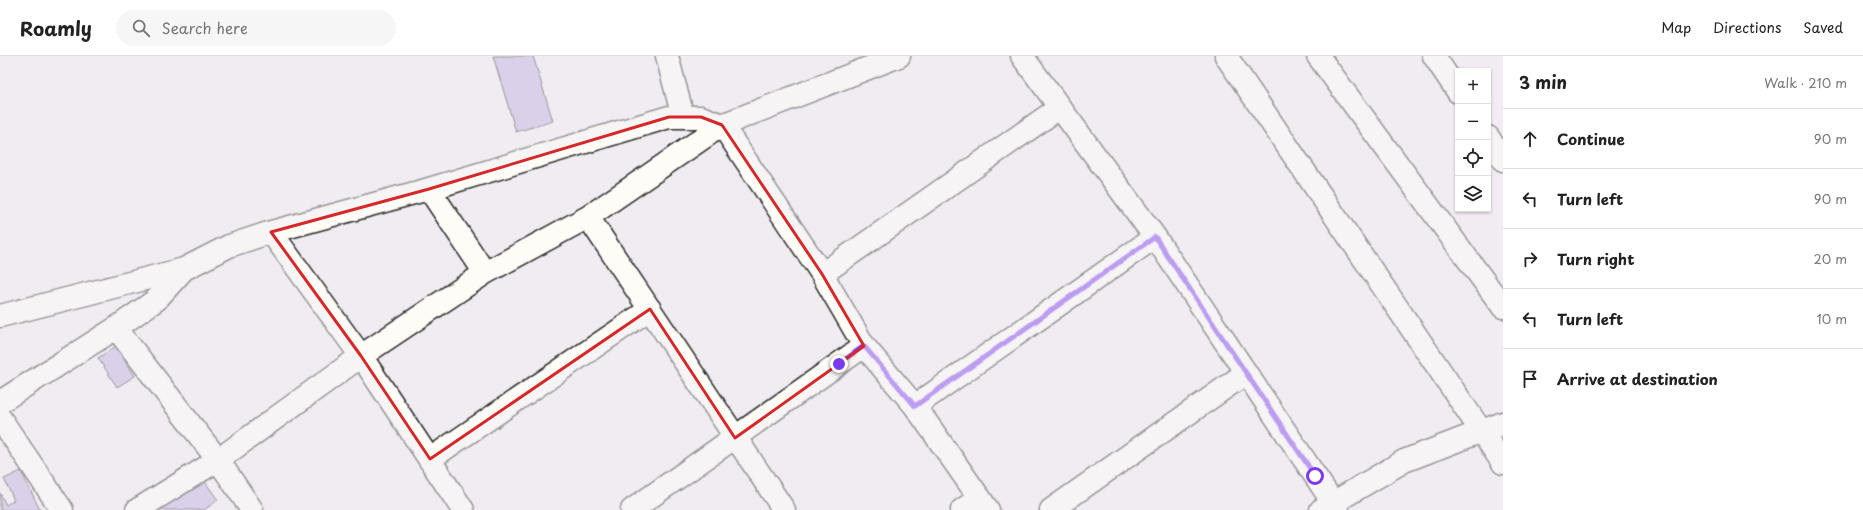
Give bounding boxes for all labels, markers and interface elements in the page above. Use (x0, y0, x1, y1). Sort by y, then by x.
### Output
search box (116, 10, 396, 46)
text: Roamly (20, 14, 92, 42)
text: Search here (162, 16, 248, 39)
icon: search (130, 17, 152, 39)
text: Map (1661, 17, 1691, 38)
text: Directions (1713, 17, 1781, 38)
text: Saved (1803, 17, 1843, 38)
map controls (1455, 68, 1491, 212)
button: + (1455, 68, 1491, 104)
text: 3 min (1519, 69, 1567, 95)
text: Walk · 210 m (1764, 73, 1847, 92)
button: − (1455, 104, 1491, 140)
text: Continue (1557, 127, 1625, 150)
icon: ahead (1519, 128, 1541, 150)
text: 90 m (1814, 129, 1847, 148)
button: locate (1455, 140, 1491, 176)
button: layers (1455, 176, 1491, 212)
text: Turn left (1557, 187, 1623, 210)
icon: left (1519, 188, 1541, 210)
text: 90 m (1814, 189, 1847, 208)
text: Turn right (1557, 247, 1634, 270)
icon: right (1519, 248, 1541, 270)
text: 20 m (1813, 249, 1847, 268)
text: Turn left (1557, 307, 1623, 330)
icon: left (1519, 308, 1541, 330)
text: 10 m (1817, 309, 1847, 328)
route end (830, 355, 848, 373)
text: Arrive at destination (1557, 367, 1718, 390)
icon: arrive (1519, 368, 1541, 390)
route start (1306, 467, 1324, 485)

